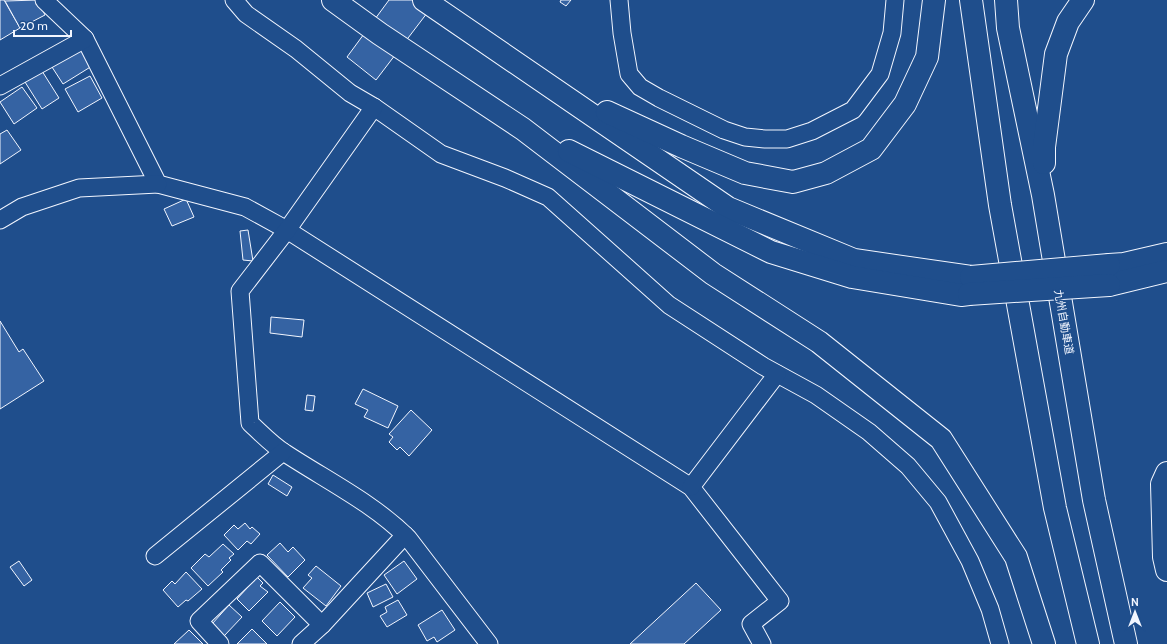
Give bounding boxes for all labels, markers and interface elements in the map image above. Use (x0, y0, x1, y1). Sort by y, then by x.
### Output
scale bar (14, 12, 71, 38)
text: 20 m (20, 18, 48, 33)
street label: 九州自動車道 (1051, 288, 1077, 356)
north arrow (1115, 592, 1155, 632)
text: N (1131, 595, 1139, 609)

